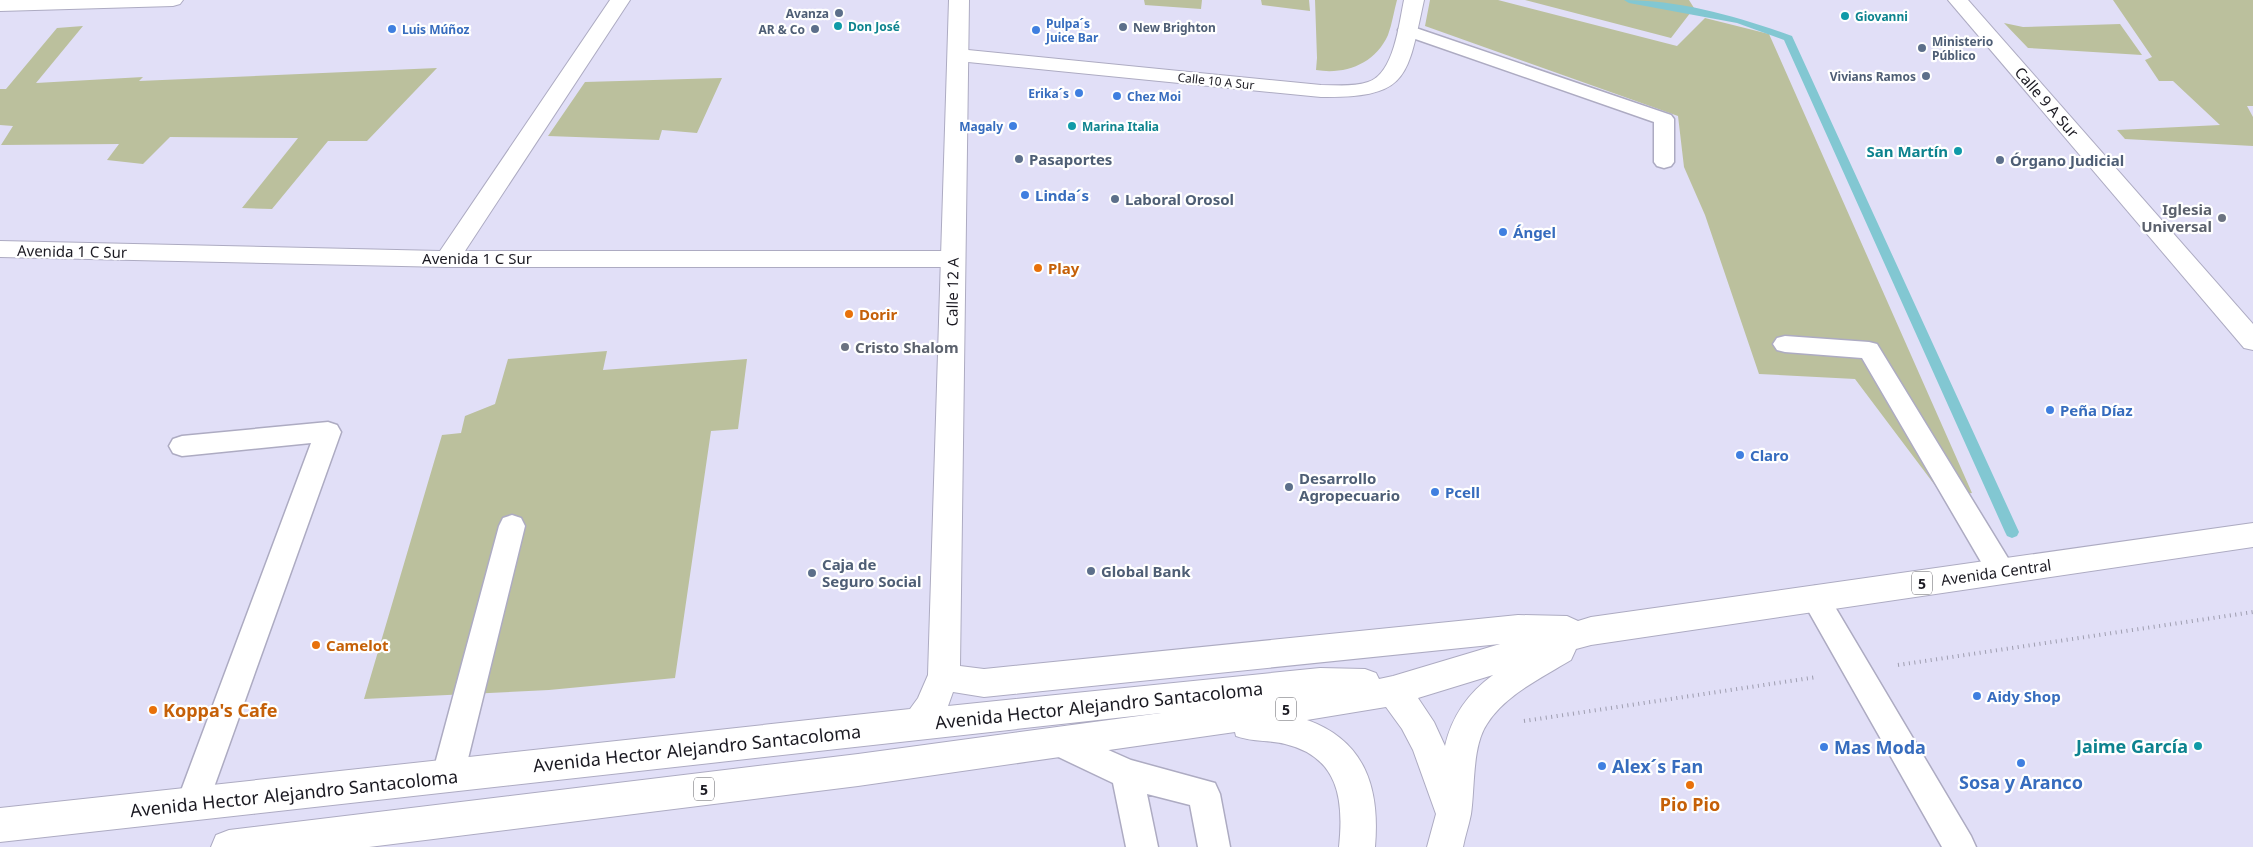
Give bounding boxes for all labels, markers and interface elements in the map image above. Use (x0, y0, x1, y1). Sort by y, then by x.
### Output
place label: Avanza (786, 5, 829, 22)
marker: Avanza (833, 7, 845, 19)
place label: Giovanni (1855, 8, 1908, 25)
marker: Giovanni (1839, 10, 1851, 22)
place label: Pulpa´s Juice Bar (1045, 15, 1099, 46)
place label: Don José (848, 18, 900, 35)
place label: New Brighton (1133, 19, 1216, 36)
marker: Don José (832, 20, 844, 32)
place label: Luis Múñoz (402, 21, 470, 38)
place label: AR & Co (758, 21, 805, 38)
marker: New Brighton (1117, 21, 1129, 33)
marker: Luis Múñoz (386, 23, 398, 35)
marker: AR & Co (809, 23, 821, 35)
marker: Pulpa´s Juice Bar (1030, 24, 1042, 36)
place label: Ministerio Público (1932, 33, 1993, 64)
marker: Ministerio Público (1916, 42, 1928, 54)
street label: Calle 9 A Sur (2011, 62, 2083, 142)
place label: Vivians Ramos (1830, 68, 1916, 85)
street label: Calle 10 A Sur (1177, 69, 1255, 93)
marker: Vivians Ramos (1920, 70, 1932, 82)
place label: Erika´s (1028, 85, 1069, 102)
marker: Erika´s (1073, 87, 1085, 99)
place label: Chez Moi (1127, 88, 1181, 105)
marker: Chez Moi (1111, 90, 1123, 102)
place label: Magaly (959, 118, 1003, 135)
place label: Marina Italia (1082, 118, 1159, 135)
marker: Magaly (1007, 120, 1019, 132)
marker: Marina Italia (1066, 120, 1078, 132)
place label: San Martín (1867, 141, 1948, 161)
marker: San Martín (1952, 145, 1964, 157)
place label: Pasaportes (1029, 149, 1112, 169)
place label: Órgano Judicial (2010, 150, 2124, 170)
marker: Pasaportes (1013, 153, 1025, 165)
marker: Órgano Judicial (1994, 154, 2006, 166)
place label: Linda´s (1035, 185, 1089, 205)
marker: Linda´s (1019, 189, 1031, 201)
place label: Laboral Orosol (1125, 189, 1234, 209)
marker: Laboral Orosol (1109, 193, 1121, 205)
place label: Iglesia Universal (2141, 199, 2212, 236)
marker: Iglesia Universal (2216, 212, 2228, 224)
place label: Ángel (1513, 222, 1556, 242)
marker: Ángel (1497, 226, 1509, 238)
street label: Avenida 1 C Sur (17, 240, 127, 262)
street label: Avenida 1 C Sur (422, 248, 532, 268)
street label: Calle 12 A (941, 257, 963, 326)
place label: Play (1048, 258, 1080, 278)
marker: Play (1032, 262, 1044, 274)
place label: Dorir (859, 304, 898, 324)
marker: Dorir (843, 308, 855, 320)
place label: Cristo Shalom (855, 337, 959, 357)
marker: Cristo Shalom (839, 341, 851, 353)
place label: Peña Díaz (2060, 400, 2133, 420)
marker: Peña Díaz (2044, 404, 2056, 416)
place label: Claro (1750, 445, 1789, 465)
marker: Claro (1734, 449, 1746, 461)
place label: Desarrollo Agropecuario (1299, 468, 1400, 505)
marker: Desarrollo Agropecuario (1283, 481, 1295, 493)
place label: Pcell (1445, 482, 1480, 502)
marker: Pcell (1429, 486, 1441, 498)
place label: Caja de Seguro Social (822, 554, 921, 591)
street label: Avenida Central (1940, 554, 2052, 590)
place label: Global Bank (1101, 561, 1191, 581)
marker: Global Bank (1085, 565, 1097, 577)
marker: Caja de Seguro Social (806, 567, 818, 579)
road number: 5 (1912, 572, 1932, 594)
place label: Camelot (326, 635, 389, 655)
marker: Camelot (310, 639, 322, 651)
street label: Avenida Hector Alejandro Santacoloma (934, 676, 1264, 734)
place label: Aidy Shop (1987, 686, 2061, 706)
marker: Aidy Shop (1971, 690, 1983, 702)
place label: Koppa's Cafe (163, 698, 278, 722)
road number: 5 (1276, 698, 1296, 721)
marker: Koppa's Cafe (147, 704, 159, 716)
street label: Avenida Hector Alejandro Santacoloma (532, 719, 862, 777)
place label: Jaime García (2074, 734, 2188, 758)
place label: Mas Moda (1834, 735, 1926, 759)
marker: Jaime García (2192, 740, 2204, 752)
marker: Mas Moda (1818, 741, 1830, 753)
place label: Alex´s Fan (1612, 754, 1703, 778)
marker: Sosa y Aranco (2015, 757, 2027, 769)
marker: Alex´s Fan (1596, 760, 1608, 772)
street label: Avenida Hector Alejandro Santacoloma (129, 764, 459, 822)
place label: Sosa y Aranco (1959, 770, 2083, 794)
road number: 5 (694, 778, 714, 801)
marker: Pio Pio (1684, 779, 1696, 791)
place label: Pio Pio (1660, 792, 1720, 816)

